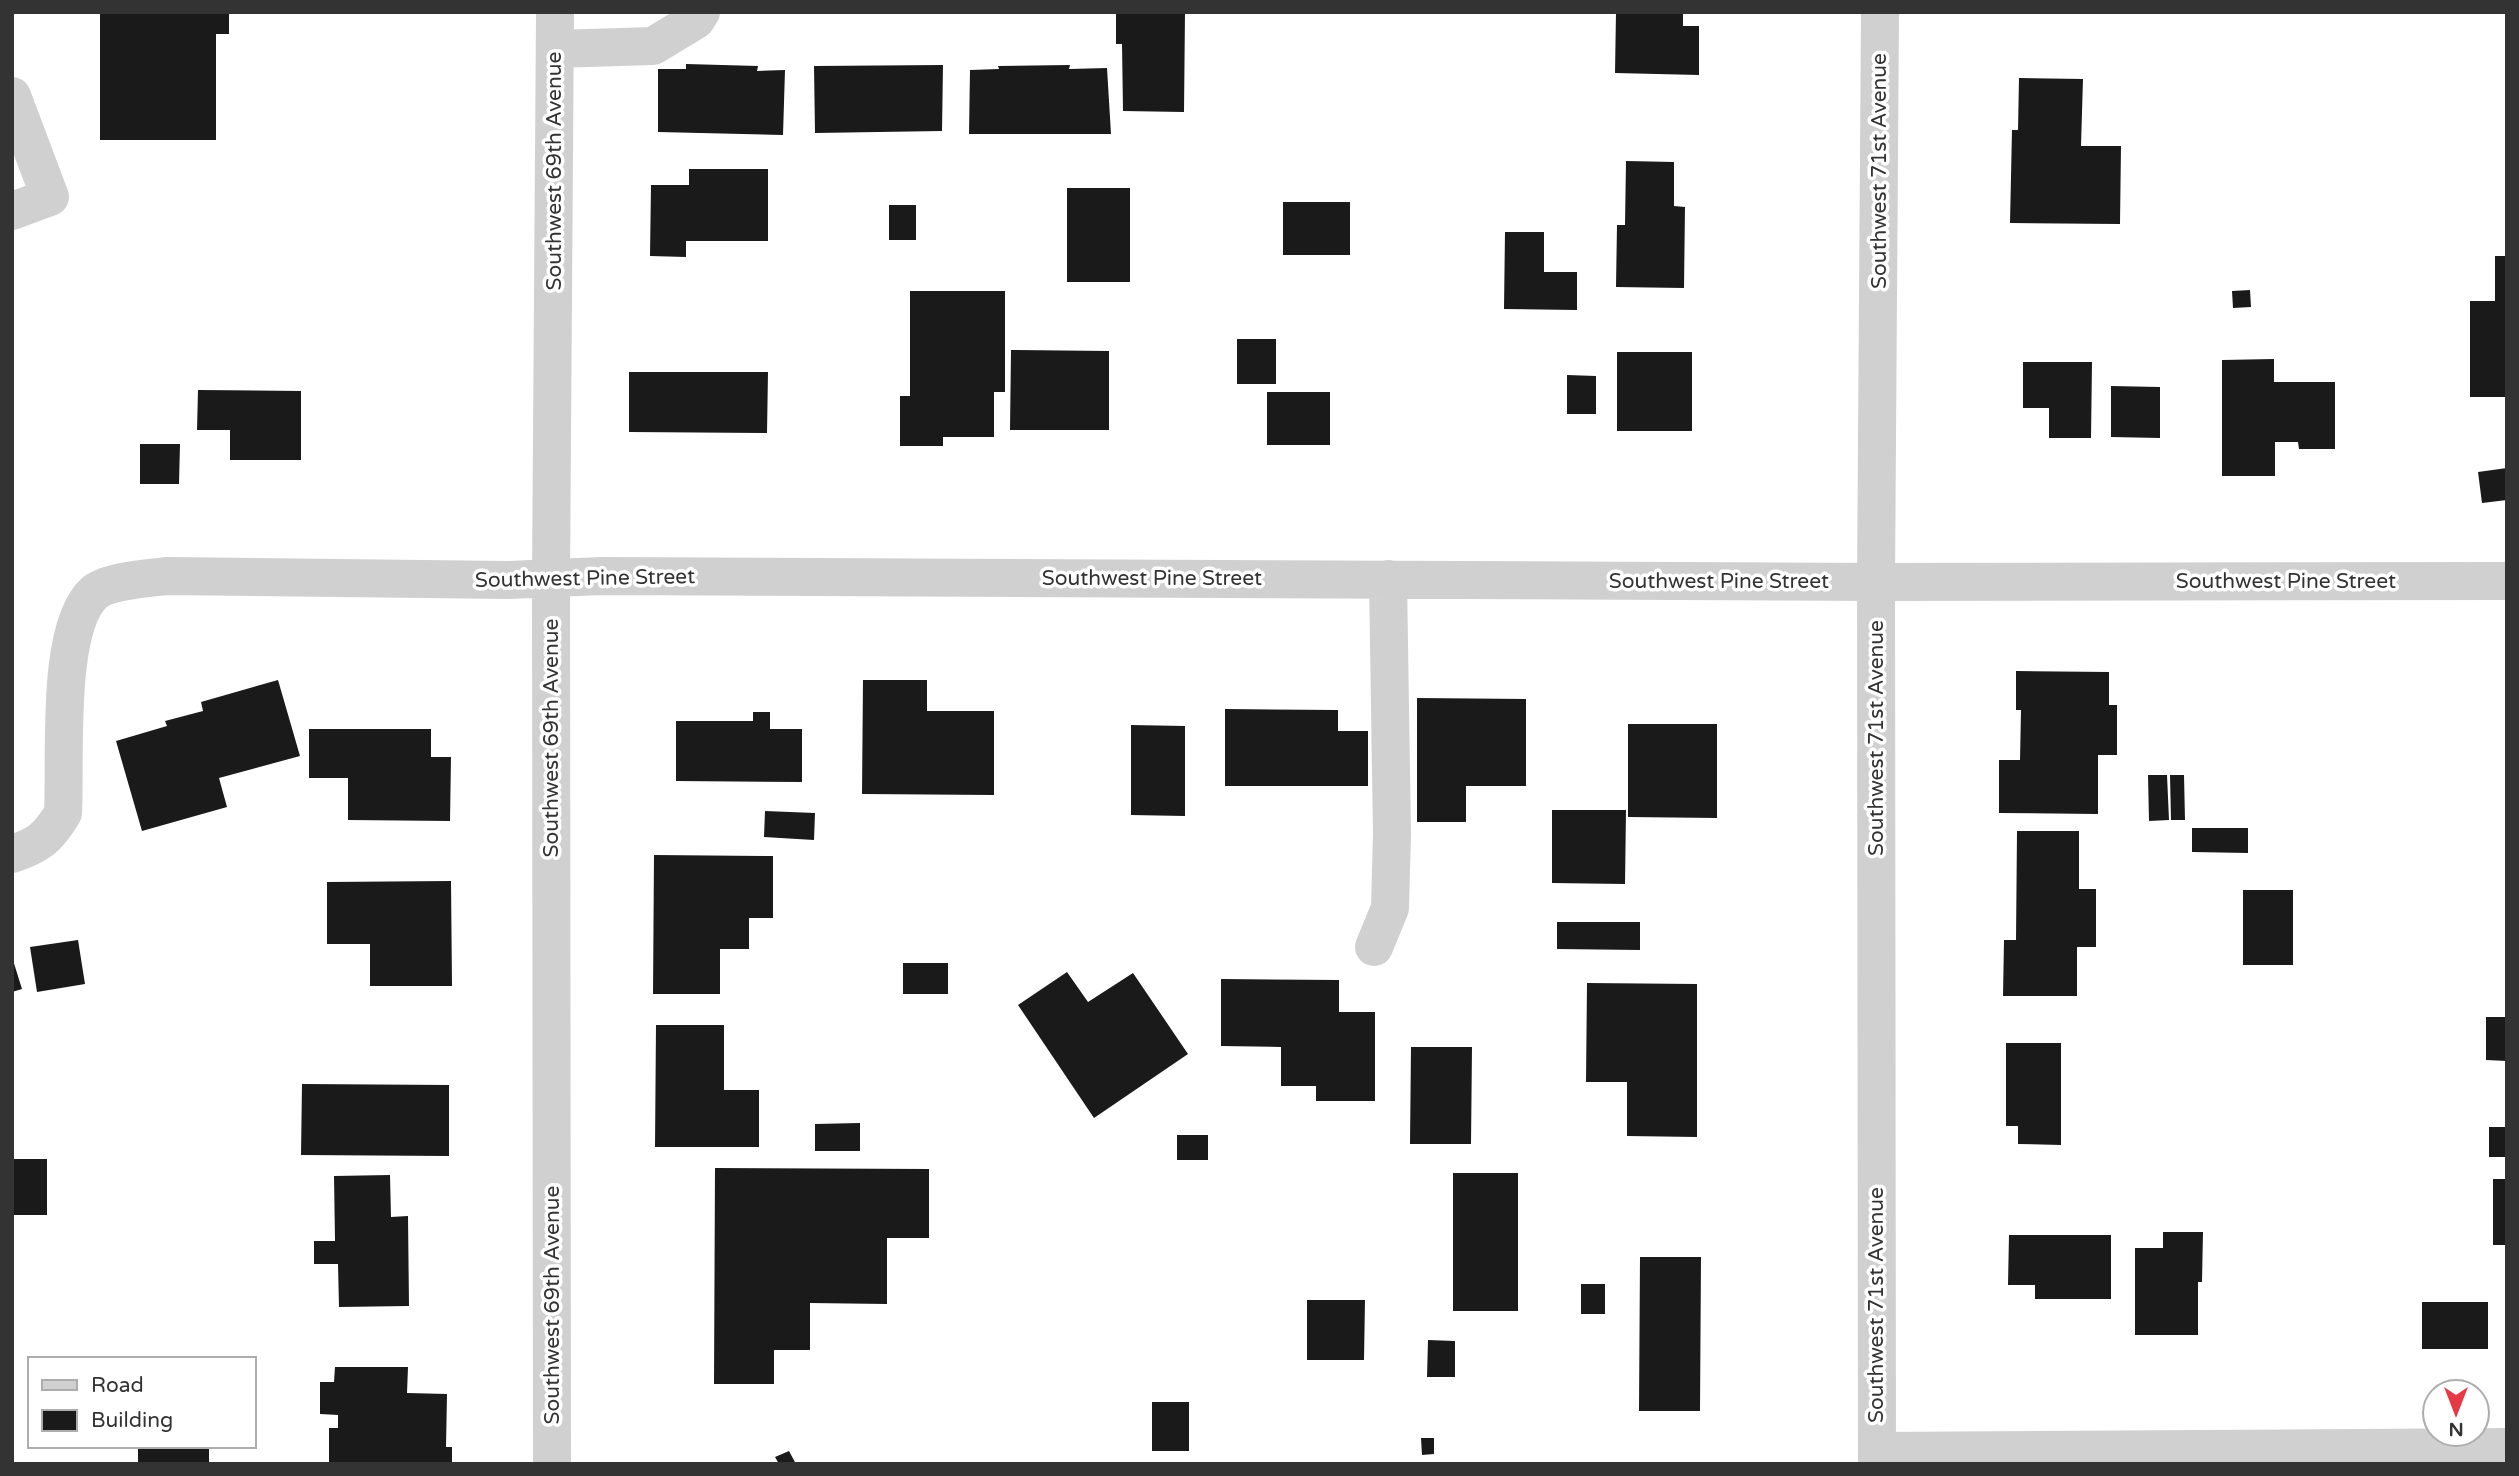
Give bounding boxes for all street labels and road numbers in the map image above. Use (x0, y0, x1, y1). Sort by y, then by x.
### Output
street label: Southwest 69th Avenue (542, 52, 567, 290)
street label: Southwest 71st Avenue (1867, 53, 1892, 289)
street label: Southwest Pine Street (475, 564, 695, 593)
street label: Southwest Pine Street (1042, 566, 1262, 591)
street label: Southwest Pine Street (1609, 569, 1829, 594)
street label: Southwest Pine Street (2176, 569, 2396, 594)
street label: Southwest 69th Avenue (539, 619, 564, 857)
street label: Southwest 71st Avenue (1864, 620, 1889, 856)
street label: Southwest 69th Avenue (540, 1186, 565, 1424)
street label: Southwest 71st Avenue (1864, 1187, 1889, 1423)

